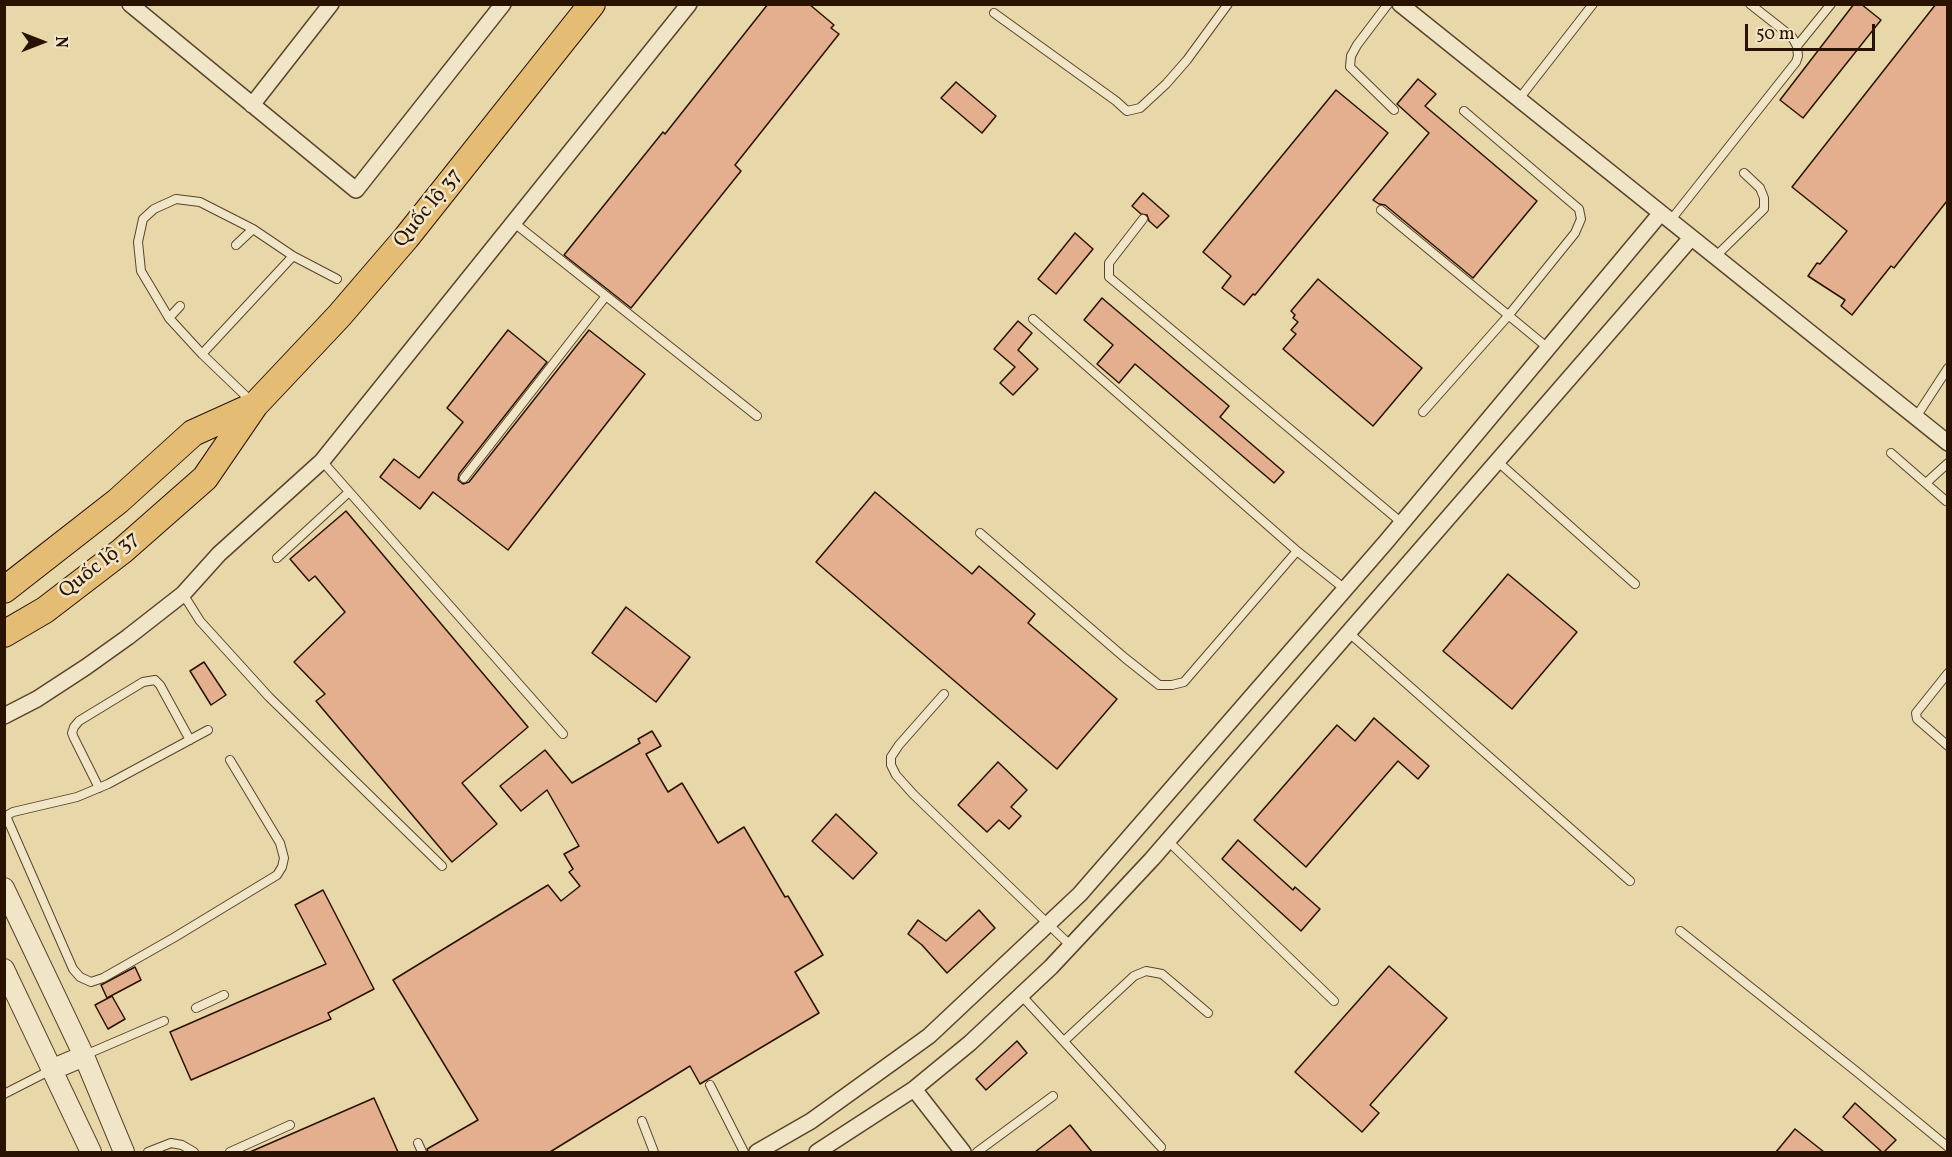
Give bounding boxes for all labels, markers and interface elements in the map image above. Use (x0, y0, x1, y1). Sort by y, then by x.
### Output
north arrow (12, 12, 72, 72)
scale bar (1748, 12, 1878, 50)
text: 50 m (1756, 22, 1795, 47)
text: N (49, 36, 71, 48)
street label: Quốc lộ 37 (389, 164, 469, 254)
street label: Quốc lộ 37 (55, 527, 145, 605)

